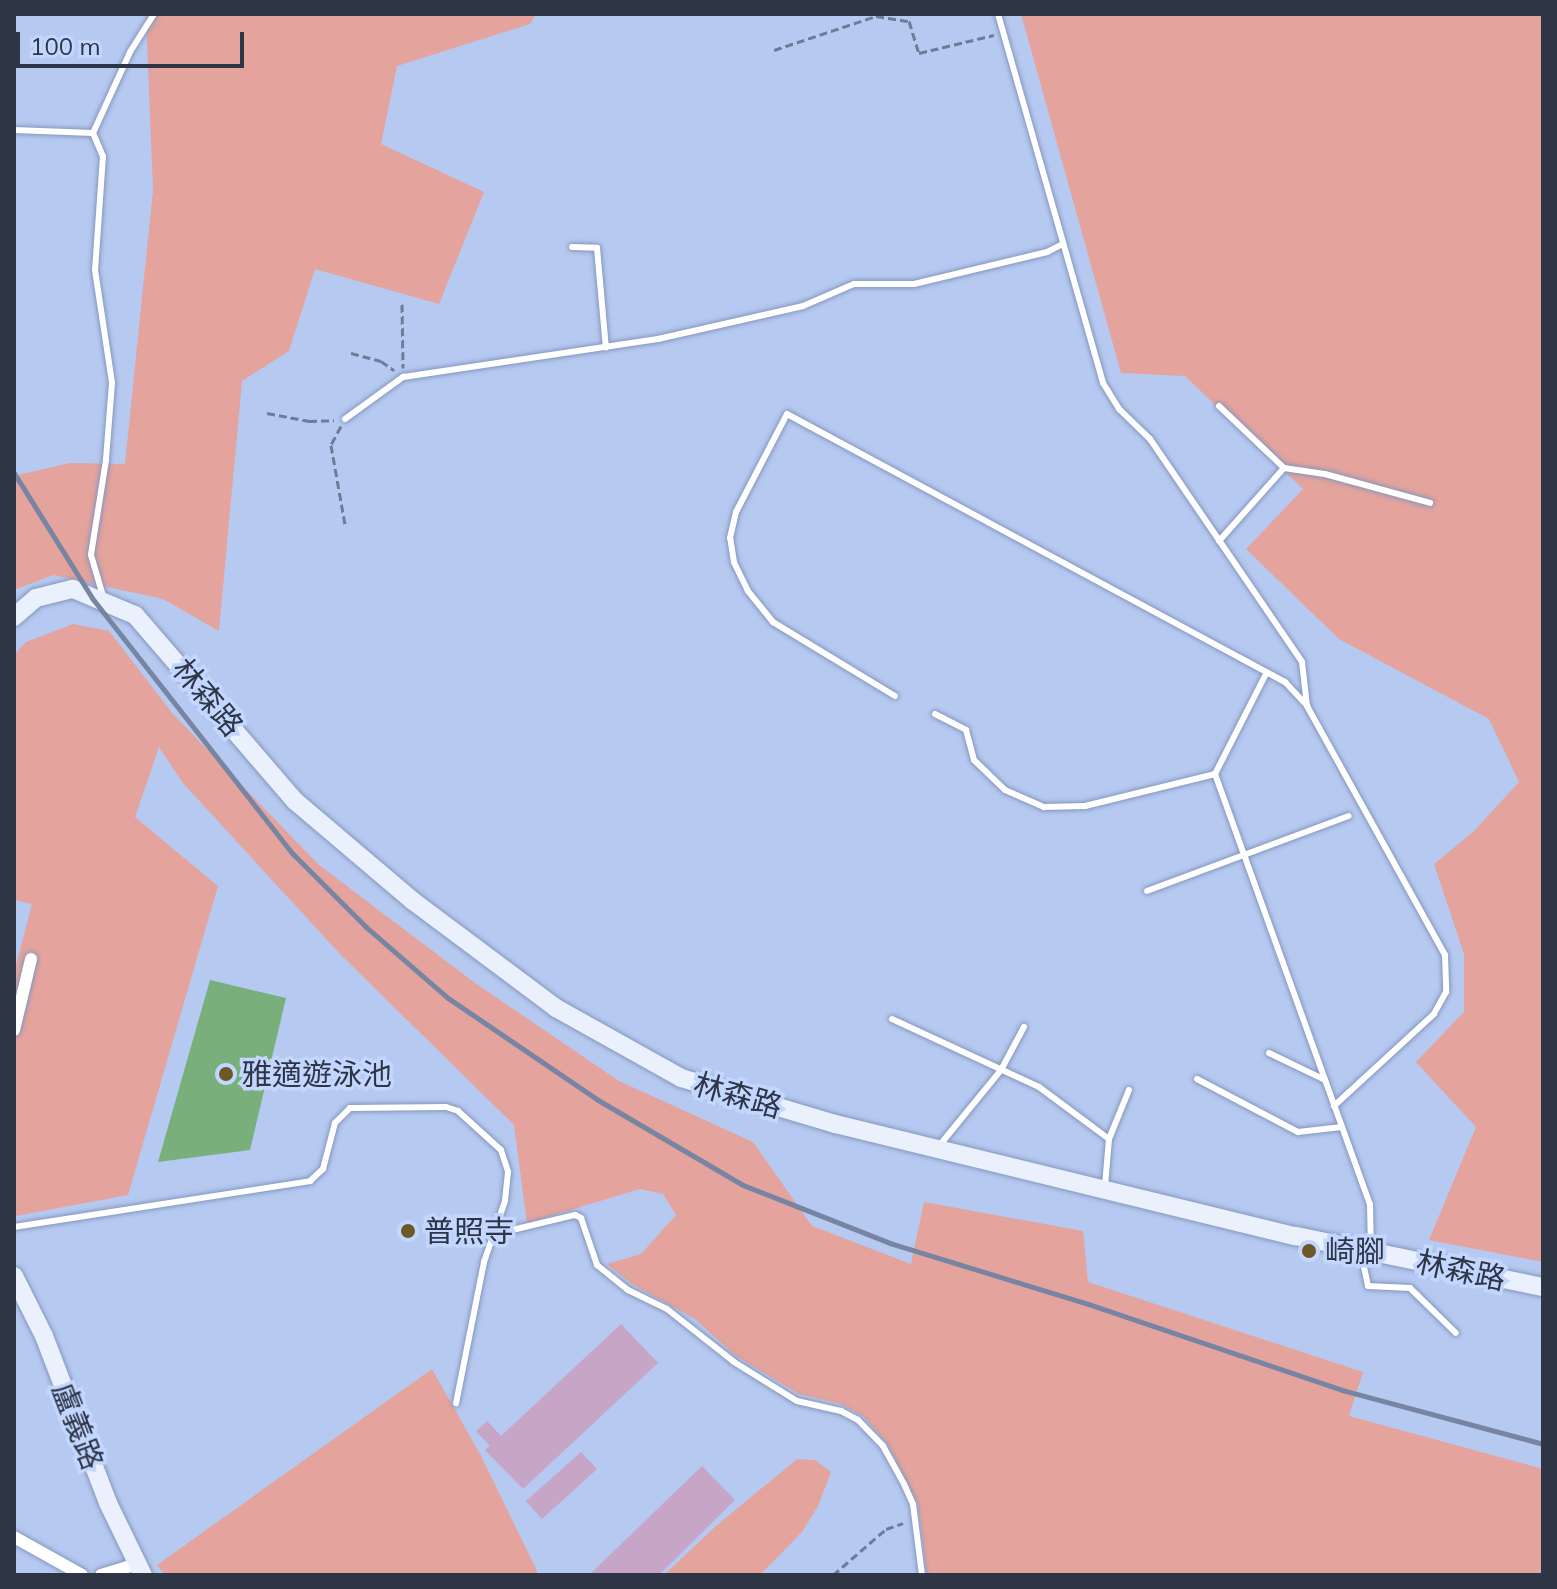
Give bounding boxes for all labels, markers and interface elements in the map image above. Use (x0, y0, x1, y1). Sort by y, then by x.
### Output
scale bar (20, 16, 248, 66)
text: 100 m (30, 31, 101, 61)
street label: 林森路 (165, 651, 251, 743)
place label: 雅適遊泳池 (242, 1056, 392, 1092)
marker: 雅適遊泳池 (217, 1065, 235, 1083)
street label: 林森路 (690, 1065, 786, 1125)
place label: 普照寺 (424, 1213, 514, 1249)
marker: 普照寺 (399, 1222, 417, 1240)
place label: 崎腳 (1325, 1233, 1385, 1269)
marker: 崎腳 (1300, 1242, 1318, 1260)
street label: 林森路 (1413, 1243, 1509, 1297)
street label: 盧義路 (45, 1378, 111, 1474)

